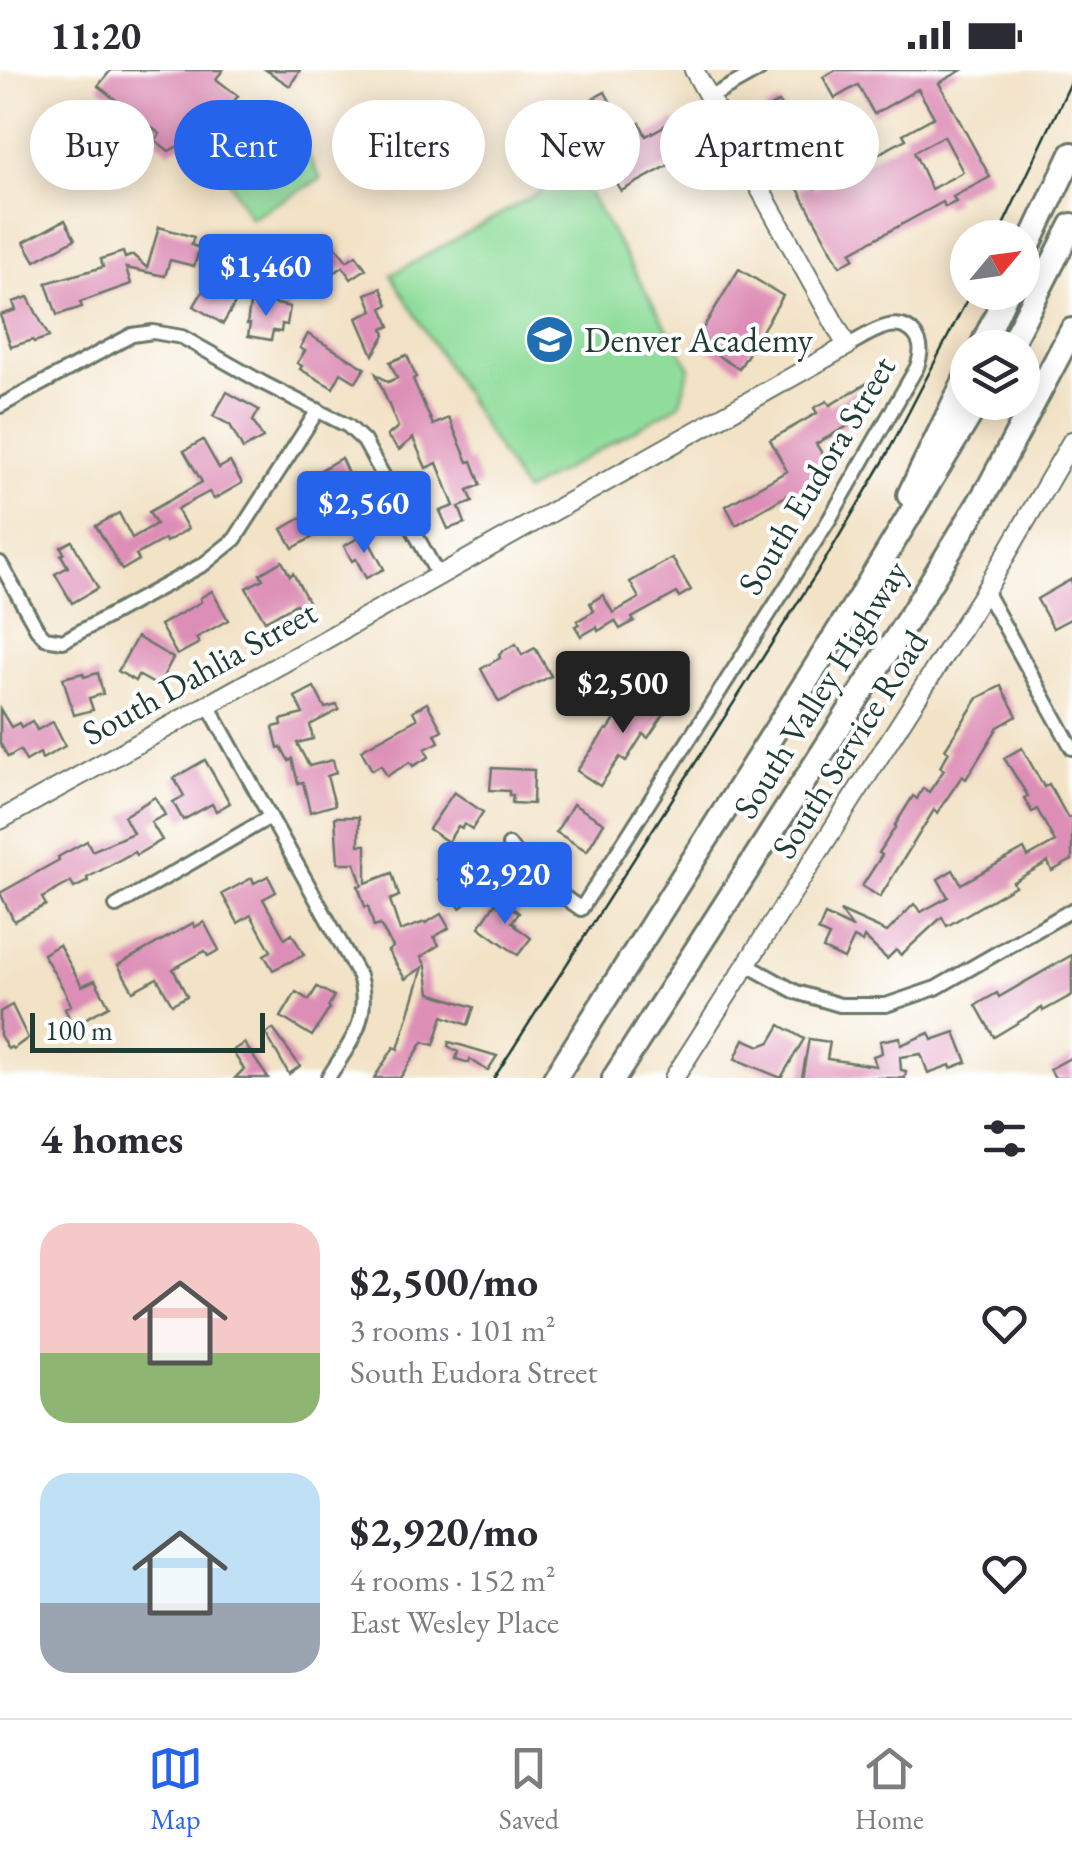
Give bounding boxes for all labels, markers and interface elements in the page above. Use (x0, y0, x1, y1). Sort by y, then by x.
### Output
text: 11:20 (50, 11, 141, 60)
chip: Buy (30, 100, 154, 190)
chip: Rent (174, 100, 312, 190)
chip: Filters (332, 100, 485, 190)
chip: New (505, 100, 640, 190)
chip: Apartment (660, 100, 879, 190)
north arrow (950, 220, 1040, 310)
map controls (950, 220, 1040, 420)
pin: $1,460 (185, 234, 347, 319)
text: $1,460 (221, 245, 311, 287)
school or university icon: Denver Academy (523, 313, 575, 365)
place label: Denver Academy (584, 317, 814, 362)
button: layers (950, 330, 1040, 420)
street label: South Eudora Street (727, 347, 905, 603)
pin: $2,560 (283, 471, 445, 556)
text: $2,560 (319, 482, 409, 524)
street label: South Valley Highway (722, 551, 918, 827)
street label: South Dahlia Street (74, 589, 324, 755)
street label: South Service Road (761, 621, 937, 867)
pin: $2,500 (542, 651, 704, 736)
text: $2,500 (578, 662, 668, 704)
pin: $2,920 (424, 842, 586, 927)
text: $2,920 (460, 853, 550, 895)
scale bar (30, 1008, 265, 1053)
text: 100 m (45, 1012, 113, 1048)
text: 4 homes (40, 1111, 183, 1166)
icon: filters (977, 1111, 1032, 1166)
text: $2,500/mo (350, 1254, 538, 1309)
icon: home (120, 1263, 240, 1383)
icon: heart (977, 1296, 1032, 1351)
text: 3 rooms · 101 m² (350, 1309, 556, 1351)
text: South Eudora Street (350, 1351, 598, 1393)
text: $2,920/mo (350, 1504, 538, 1559)
icon: home (120, 1513, 240, 1633)
icon: heart (977, 1546, 1032, 1601)
text: 4 rooms · 152 m² (350, 1559, 556, 1601)
text: East Wesley Place (350, 1601, 559, 1643)
tab: Map (148, 1741, 203, 1837)
tab: Saved (499, 1741, 559, 1837)
tab: Home (855, 1741, 924, 1837)

